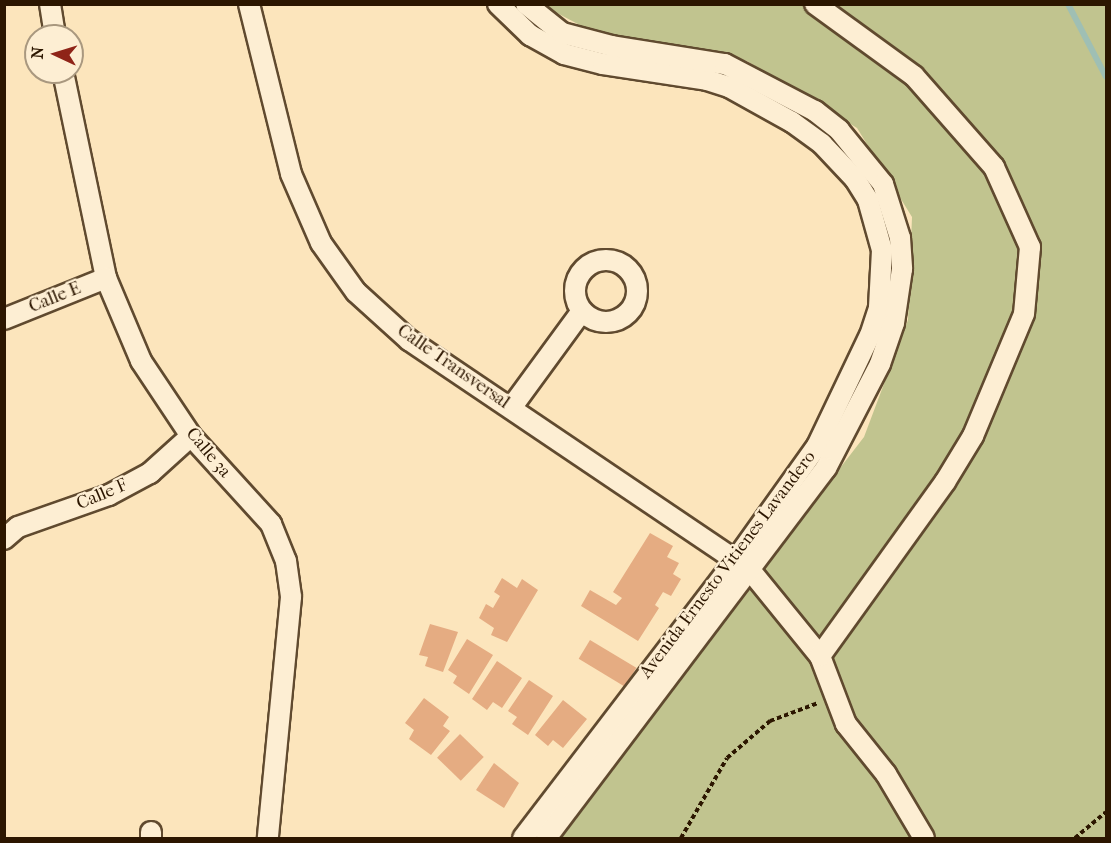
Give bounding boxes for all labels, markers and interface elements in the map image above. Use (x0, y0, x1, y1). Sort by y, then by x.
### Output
north arrow (24, 24, 84, 84)
text: N (28, 46, 47, 60)
street label: Calle E (26, 278, 84, 318)
street label: Calle Transversal (393, 320, 513, 414)
street label: Calle 3a (181, 424, 235, 482)
street label: Avenida Ernesto Vitienes Lavandero (635, 447, 821, 683)
street label: Calle F (74, 475, 130, 515)

